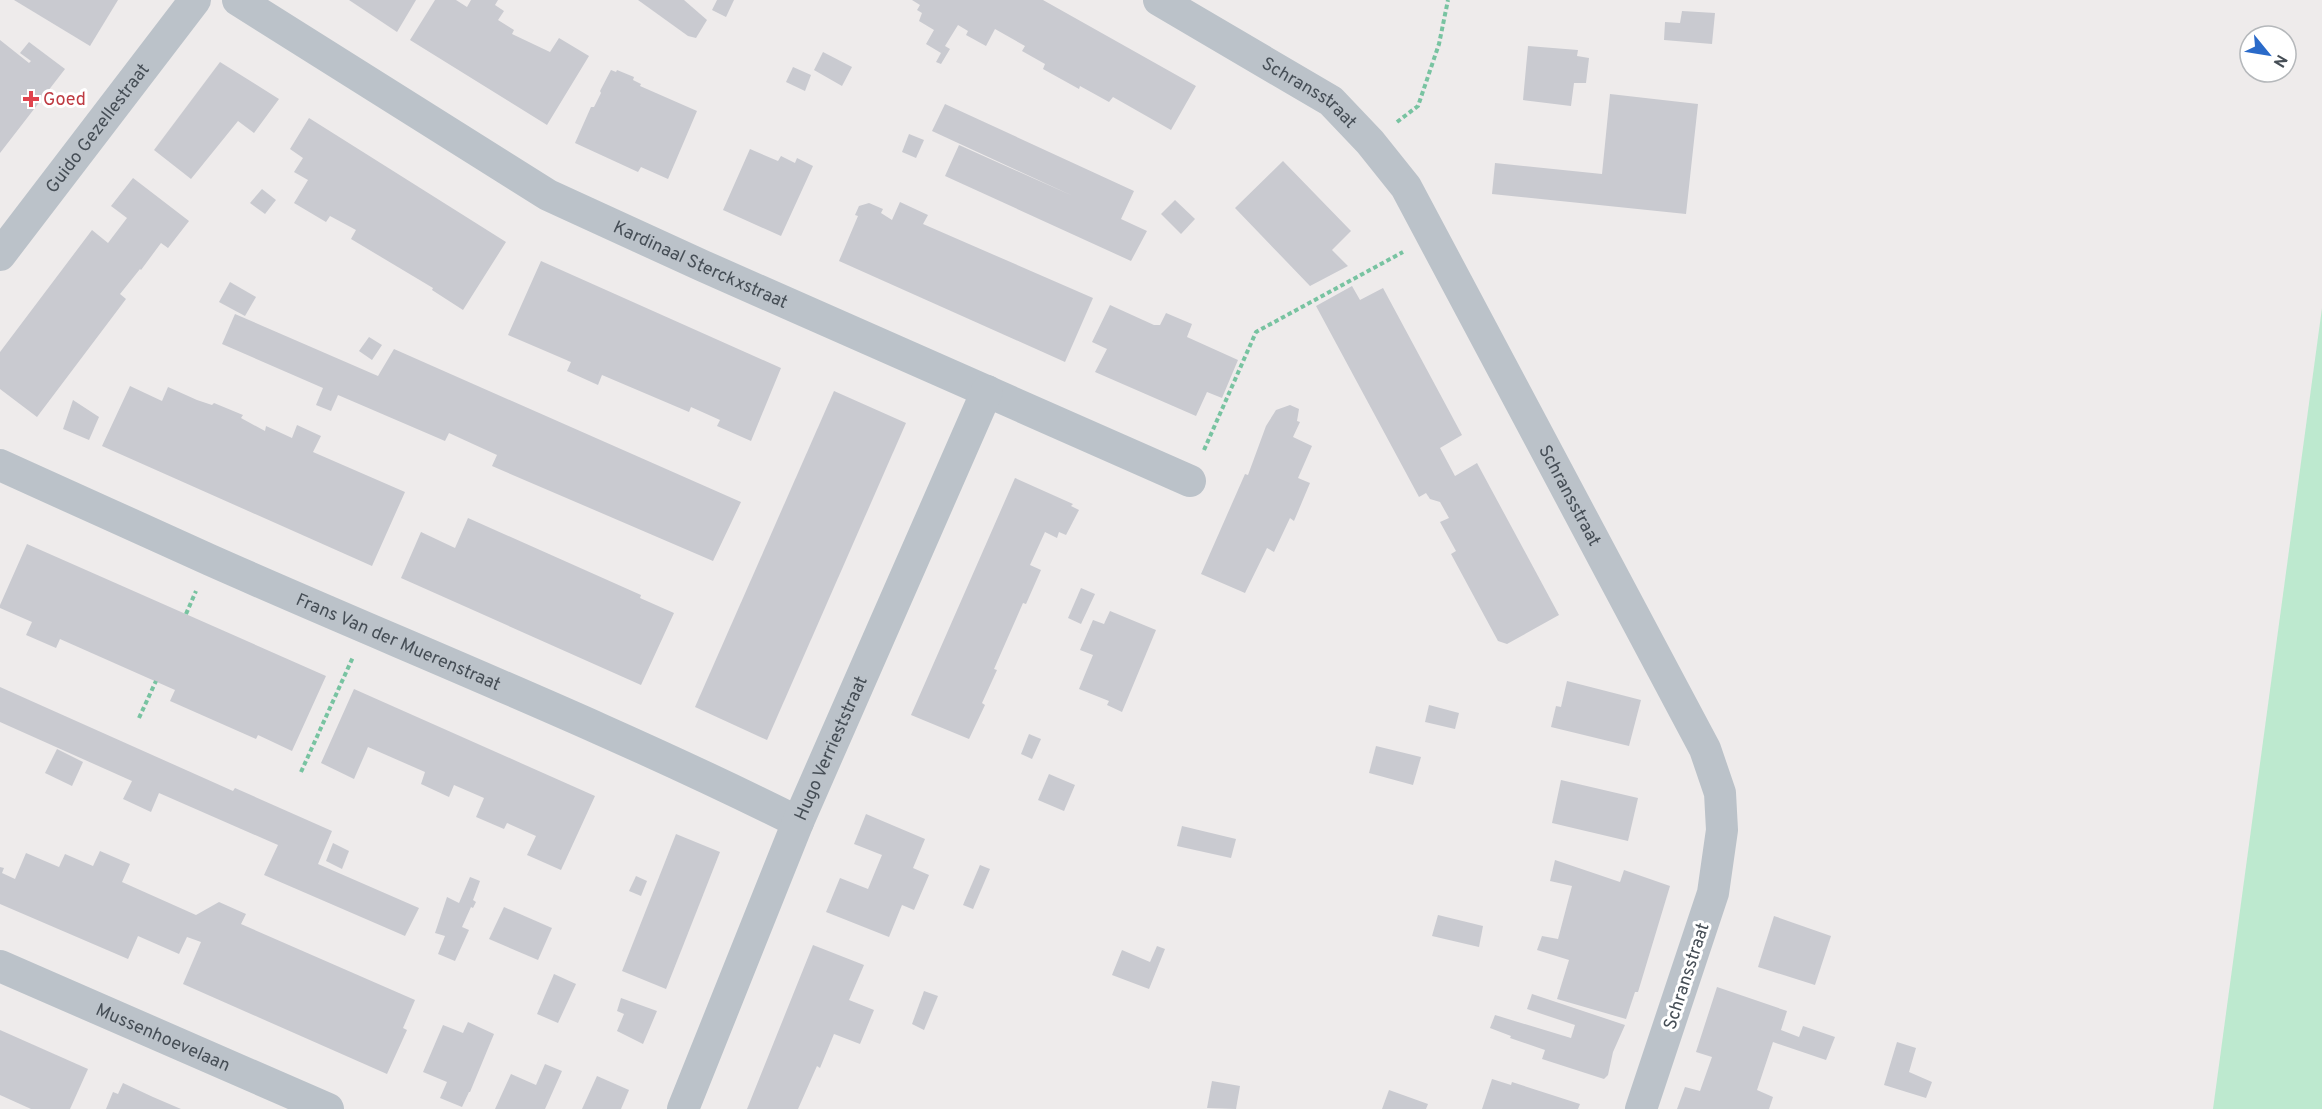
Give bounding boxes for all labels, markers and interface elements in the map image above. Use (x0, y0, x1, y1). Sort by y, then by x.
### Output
north arrow (2238, 24, 2298, 84)
text: N (2268, 51, 2291, 70)
street label: Schransstraat (1257, 53, 1361, 134)
street label: Guido Gezellestraat (41, 59, 155, 198)
place label: Goed (43, 89, 86, 112)
marker: Goed (24, 92, 38, 106)
street label: Kardinaal Sterckxstraat (609, 216, 791, 315)
street label: Schransstraat (1532, 442, 1605, 551)
street label: Frans Van der Muerenstraat (292, 589, 504, 697)
street label: Hugo Verrieststraat (790, 673, 874, 824)
street label: Schransstraat (1659, 920, 1716, 1033)
street label: Mussenhoevelaan (92, 999, 233, 1078)

